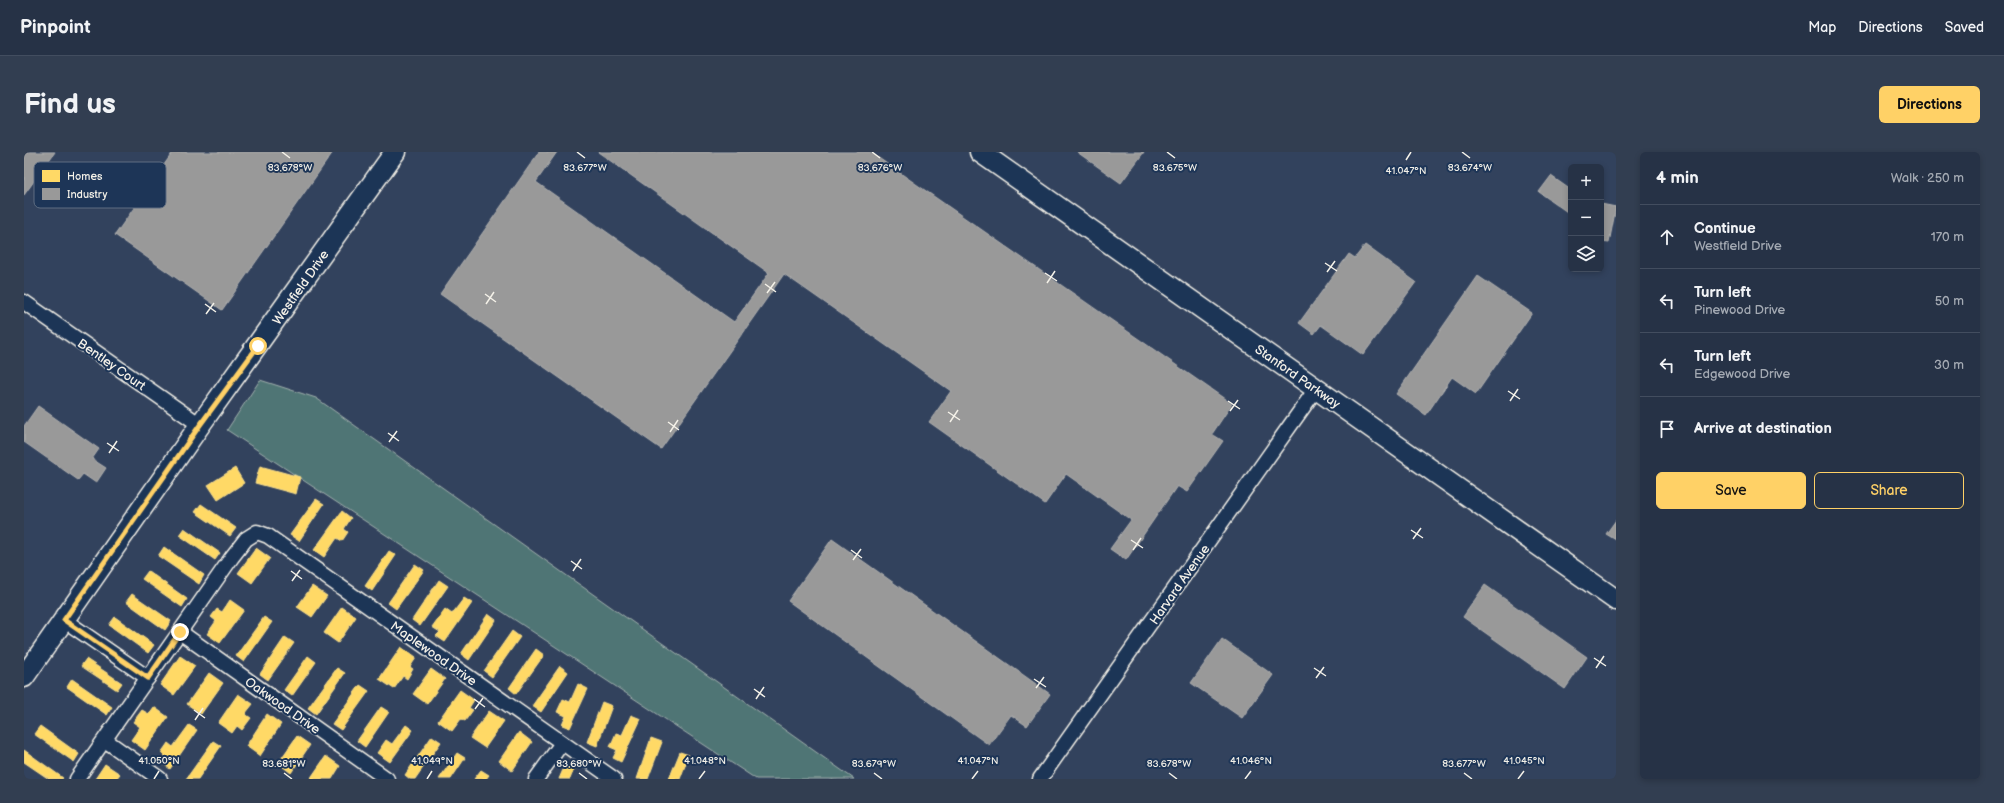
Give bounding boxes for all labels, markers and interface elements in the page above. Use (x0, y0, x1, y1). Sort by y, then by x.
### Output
text: Pinpoint (20, 16, 91, 39)
text: Map (1808, 19, 1836, 36)
text: Directions (1858, 19, 1923, 36)
text: Saved (1945, 19, 1984, 36)
button: Directions (1879, 86, 1980, 123)
text: Find us (24, 88, 116, 121)
legend (34, 162, 166, 208)
text: 83.678°W (268, 162, 312, 174)
text: 83.677°W (563, 162, 607, 174)
text: 83.676°W (858, 162, 902, 174)
text: 83.675°W (1153, 162, 1197, 174)
text: 83.674°W (1448, 162, 1492, 174)
map controls (1568, 164, 1604, 272)
button: + (1568, 164, 1604, 200)
text: 41.047°N (1386, 165, 1426, 177)
text: 4 min (1656, 168, 1699, 188)
text: Homes (67, 170, 103, 183)
text: Walk · 250 m (1891, 170, 1964, 186)
text: Industry (67, 188, 107, 201)
button: − (1568, 200, 1604, 236)
text: Continue (1694, 219, 1756, 238)
icon: ahead (1656, 226, 1678, 248)
text: 170 m (1931, 229, 1964, 245)
button: layers (1568, 236, 1604, 272)
text: Westfield Drive (1694, 238, 1782, 254)
street label: Westfield Drive (269, 247, 333, 328)
text: Turn left (1694, 283, 1751, 302)
icon: left (1656, 290, 1678, 312)
text: 50 m (1935, 293, 1964, 309)
text: Pinewood Drive (1694, 302, 1785, 318)
street label: Bentley Court (74, 335, 149, 394)
route start (249, 337, 267, 355)
street label: Stanford Parkway (1252, 341, 1343, 412)
text: Turn left (1694, 347, 1751, 366)
icon: left (1656, 354, 1678, 376)
text: 30 m (1934, 357, 1964, 373)
text: Edgewood Drive (1694, 366, 1790, 382)
icon: arrive (1656, 418, 1678, 440)
text: Arrive at destination (1694, 419, 1832, 438)
button: Save (1656, 472, 1806, 509)
button: Share (1814, 472, 1964, 509)
street label: Harvard Avenue (1146, 541, 1214, 628)
street label: Maplewood Drive (387, 618, 480, 690)
route end (171, 623, 189, 641)
street label: Oakwood Drive (242, 674, 323, 738)
text: 41.050°N (138, 755, 180, 767)
text: 41.049°N (411, 755, 453, 767)
text: 41.048°N (684, 755, 726, 767)
text: 41.047°N (958, 755, 998, 767)
text: 41.046°N (1230, 755, 1272, 767)
text: 41.045°N (1503, 755, 1545, 767)
text: 83.681°W (262, 758, 306, 770)
text: 83.680°W (556, 758, 602, 770)
text: 83.679°W (852, 758, 896, 770)
text: 83.678°W (1147, 758, 1191, 770)
text: 83.677°W (1442, 758, 1486, 770)

